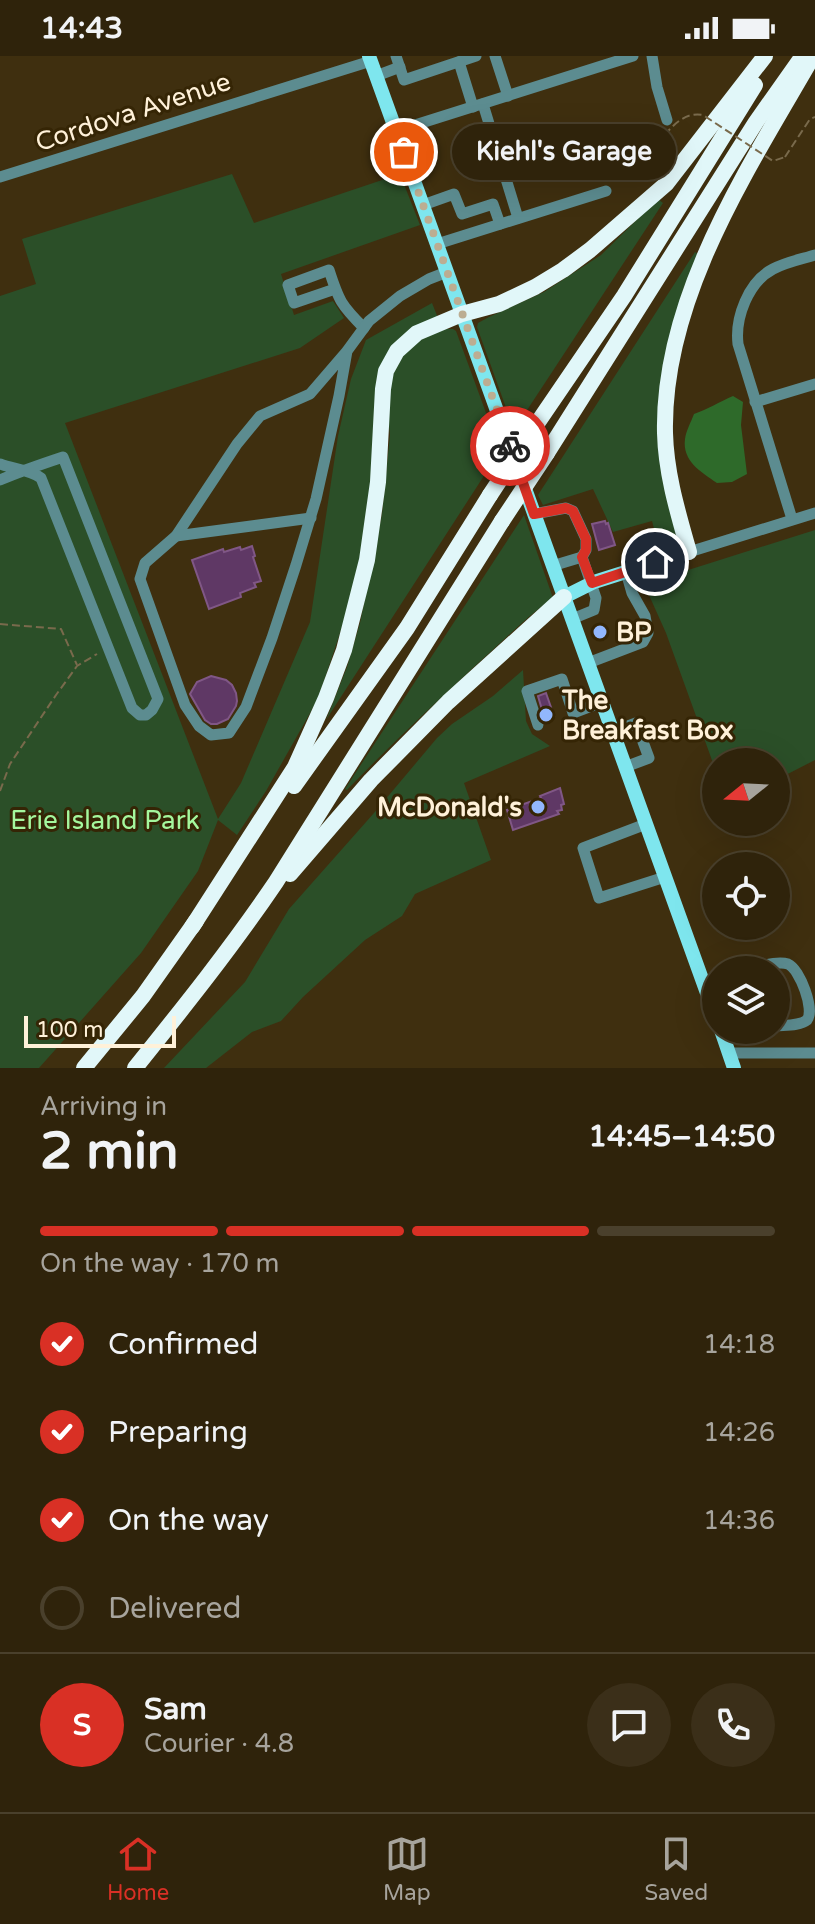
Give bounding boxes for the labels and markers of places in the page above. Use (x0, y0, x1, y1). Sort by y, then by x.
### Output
pin (370, 118, 438, 186)
callout: Kiehl's Garage (452, 124, 676, 180)
pin (621, 528, 689, 596)
place label: BP (616, 617, 652, 648)
marker: BP (591, 623, 609, 641)
place label: The Breakfast Box (561, 685, 734, 746)
marker: The Breakfast Box (537, 706, 555, 724)
place label: McDonald's (377, 792, 522, 823)
marker: McDonald's (529, 798, 547, 816)

